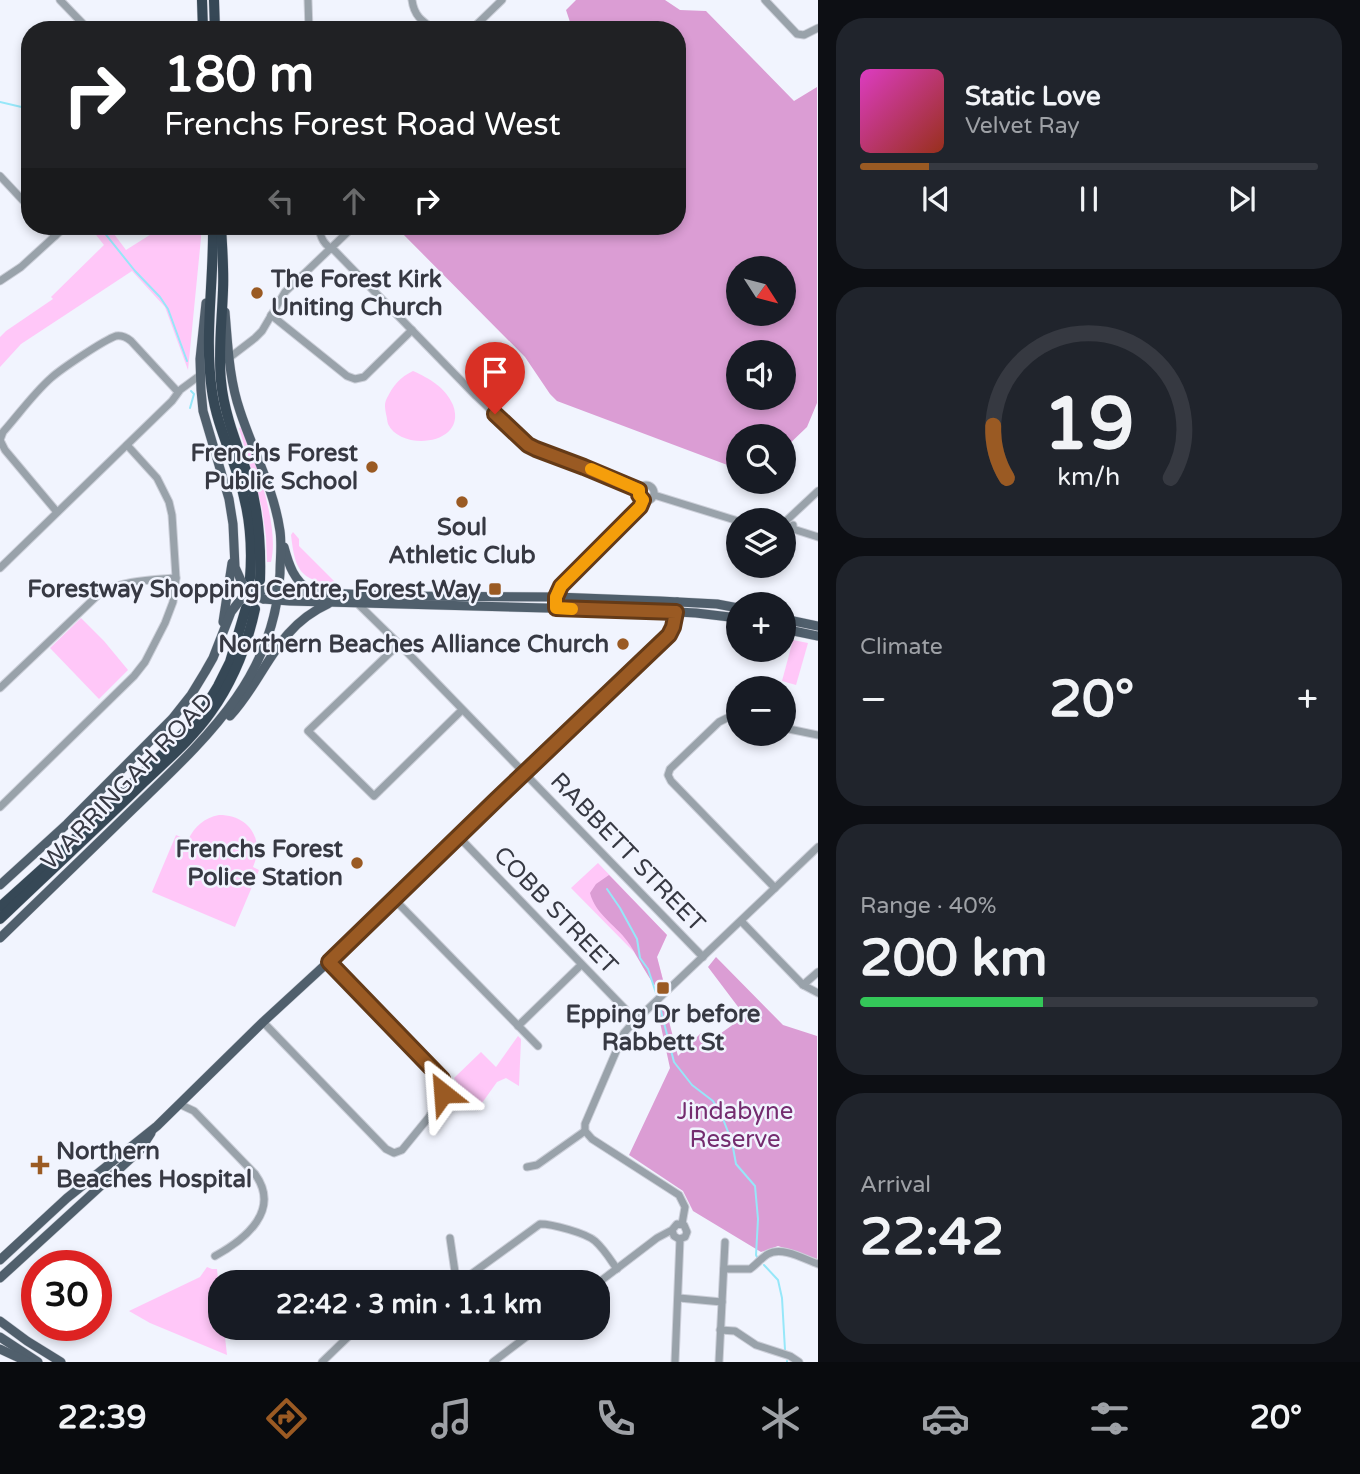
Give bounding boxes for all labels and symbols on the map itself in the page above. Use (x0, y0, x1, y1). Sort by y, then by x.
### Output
north arrow (726, 256, 796, 326)
place label: The Forest Kirk Uniting Church (270, 265, 443, 322)
marker: The Forest Kirk Uniting Church (249, 285, 265, 301)
pin (465, 342, 525, 414)
place label: Frenchs Forest Public School (191, 439, 359, 496)
marker: Frenchs Forest Public School (364, 459, 380, 475)
marker: Soul Athletic Club (454, 494, 470, 510)
place label: Soul Athletic Club (388, 513, 536, 570)
place label: Forestway Shopping Centre, Forest Way (27, 575, 481, 604)
marker: Forestway Shopping Centre, Forest Way (487, 581, 503, 597)
place label: Northern Beaches Alliance Church (218, 630, 609, 659)
marker: Northern Beaches Alliance Church (615, 636, 631, 652)
street label: WARRINGAH ROAD (35, 687, 219, 876)
street label: RABBETT STREET (544, 767, 711, 938)
place label: Frenchs Forest Police Station (176, 835, 344, 892)
street label: COBB STREET (488, 841, 624, 980)
marker: Frenchs Forest Police Station (349, 855, 365, 871)
marker: Epping Dr before Rabbett St (655, 980, 671, 996)
place label: Epping Dr before Rabbett St (566, 1000, 761, 1057)
position arrow (406, 1056, 480, 1130)
park label: Jindabyne Reserve (677, 1097, 793, 1154)
place label: Northern Beaches Hospital (56, 1137, 252, 1194)
marker: Northern Beaches Hospital (30, 1155, 50, 1175)
speed limit sign: 30 (21, 1250, 112, 1341)

